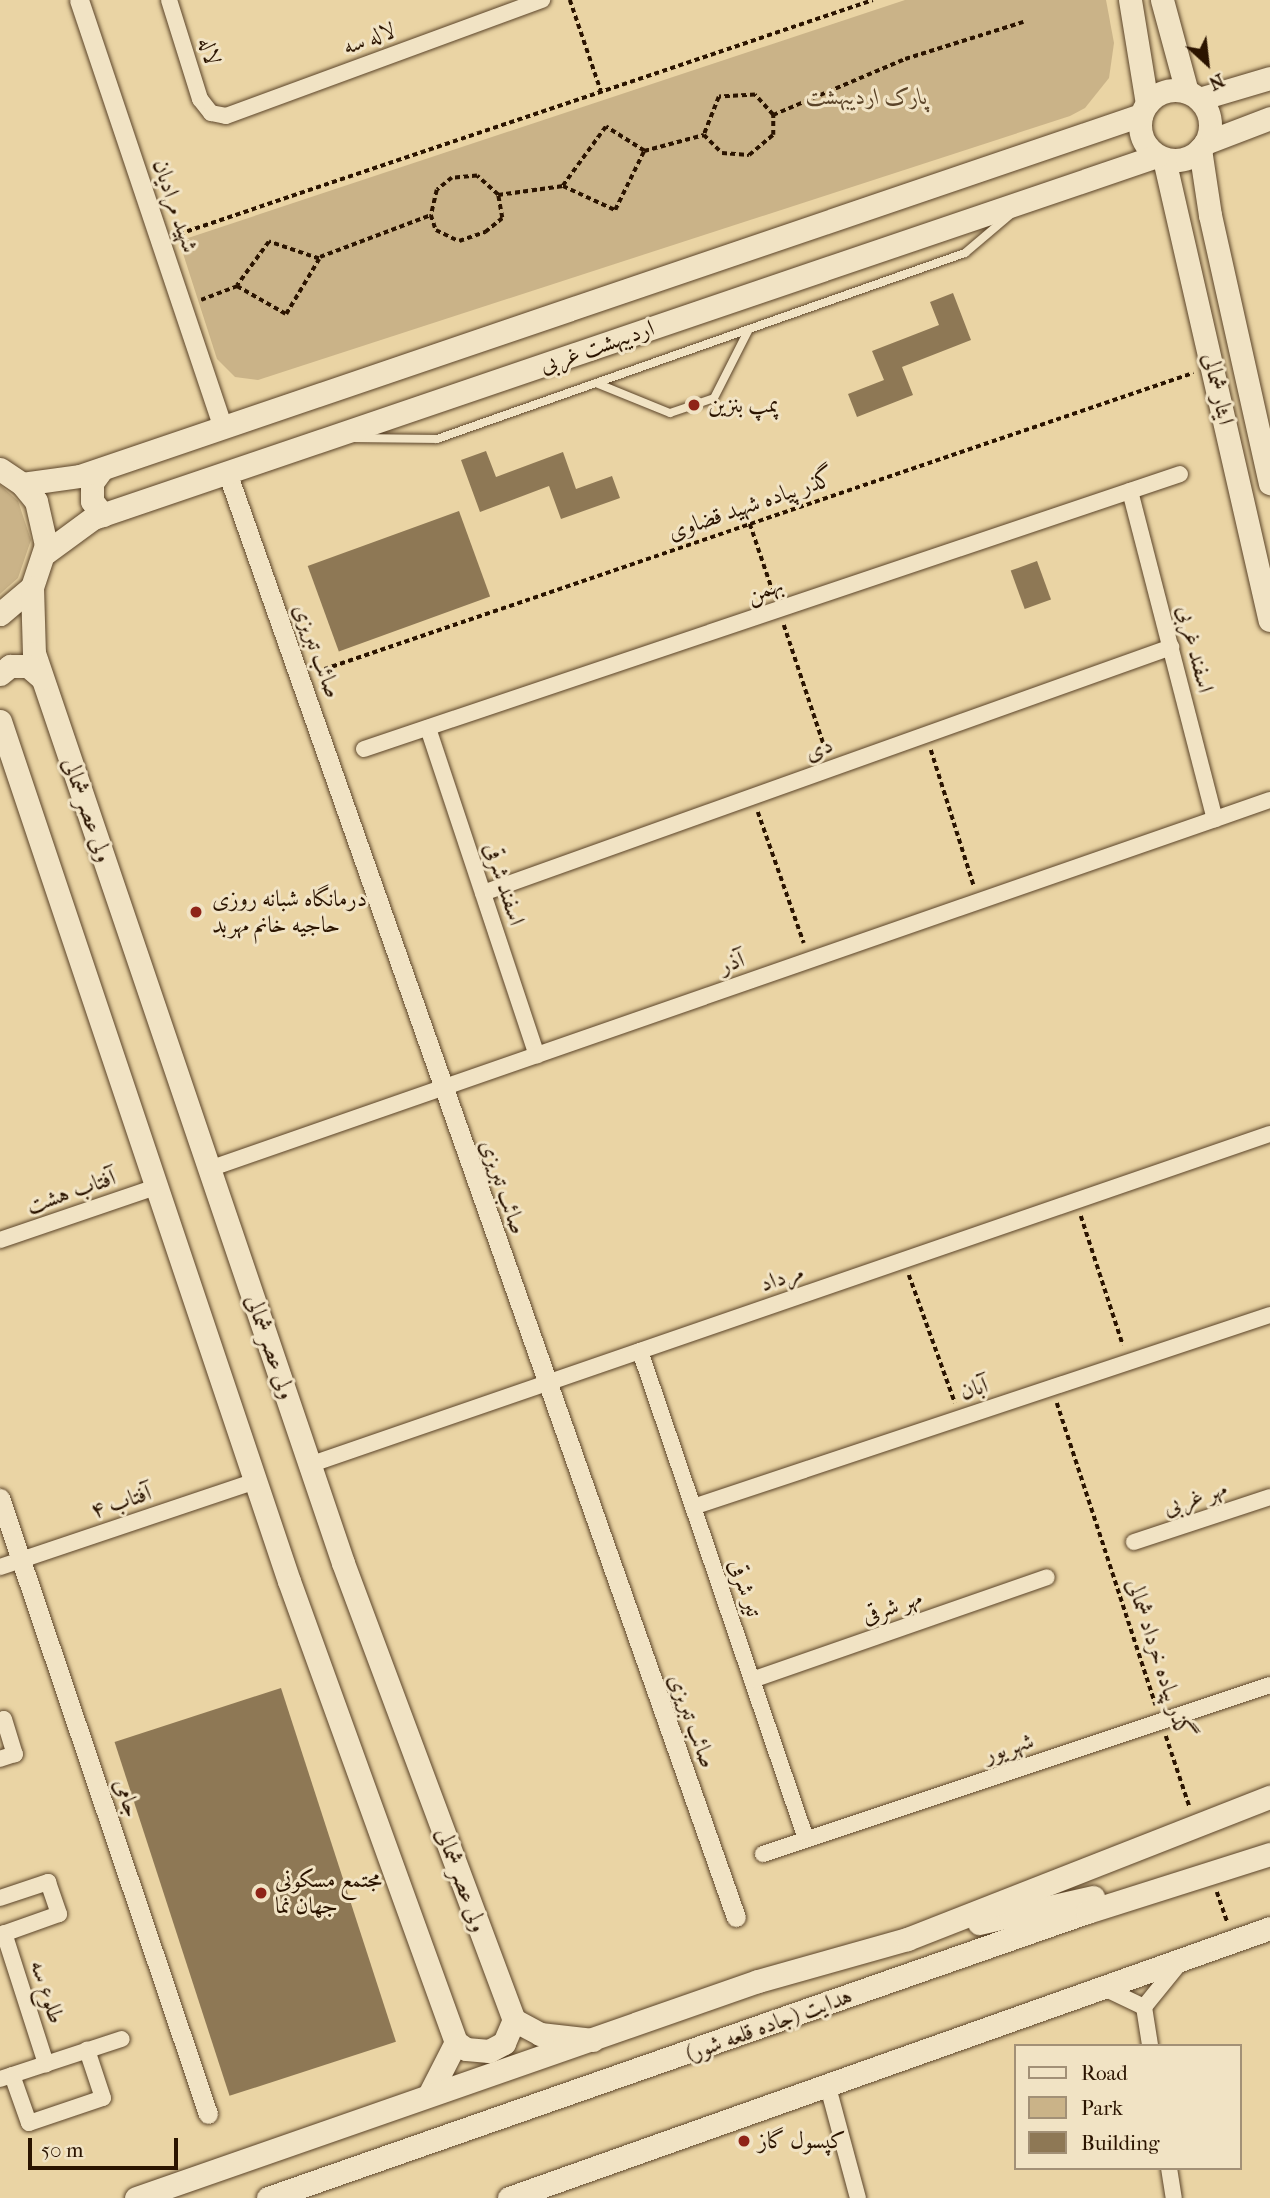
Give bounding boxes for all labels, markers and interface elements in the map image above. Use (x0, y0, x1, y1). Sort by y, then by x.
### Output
street label: لاله سه (339, 17, 399, 61)
north arrow (1172, 28, 1242, 98)
street label: لاله (192, 34, 226, 68)
text: N (1205, 69, 1228, 95)
park label: پارک اردیبهشت (806, 83, 928, 111)
street label: شهید مرادیان (146, 156, 204, 256)
street label: اردیبهشت غربی (536, 315, 658, 379)
street label: ایثار شمالی (1196, 350, 1240, 428)
place label: پمپ بنزین (708, 391, 778, 419)
marker: پمپ بنزین (686, 397, 702, 413)
street label: گذر پیاده شهید قضاوی (664, 464, 838, 546)
street label: بهمن (743, 571, 787, 609)
street label: صائب تبریزی (287, 600, 347, 702)
street label: اسفند غربی (1171, 603, 1219, 695)
street label: دی (801, 731, 837, 767)
street label: ولی عصر شمالی (56, 754, 118, 866)
street label: اسفند شرقی (478, 839, 530, 929)
place label: درمانگاه شبانه‌ روزی حاجیه‌ خانم مهربد (212, 885, 367, 939)
marker: درمانگاه شبانه‌ روزی حاجیه‌ خانم مهربد (186, 902, 206, 922)
street label: آذر (716, 946, 748, 980)
street label: صائب تبریزی (474, 1136, 532, 1238)
street label: آفتاب هشت (23, 1164, 119, 1220)
street label: مرداد (756, 1258, 808, 1298)
street label: ولی عصر شمالی (239, 1291, 301, 1403)
street label: آبان (957, 1372, 991, 1406)
street label: مهر غربی (1159, 1474, 1231, 1522)
street label: آفتاب ۴ (87, 1479, 155, 1525)
street label: تیر شرقی (722, 1556, 768, 1620)
street label: گذر پیاده خرداد شمالی (1120, 1575, 1198, 1743)
street label: مهر شرقی (858, 1584, 926, 1630)
street label: صائب تبریزی (662, 1670, 722, 1772)
street label: شهریور (981, 1727, 1037, 1769)
street label: جامی (108, 1775, 146, 1821)
street label: ولی عصر شمالی (429, 1824, 493, 1936)
place label: مجتمع مسکونی جهان نما (275, 1866, 382, 1920)
marker: مجتمع مسکونی جهان نما (253, 1885, 269, 1901)
street label: طلوع سه (24, 1957, 70, 2027)
street label: هدایت (جاده قلعه شور) (682, 1982, 856, 2068)
legend (1014, 2044, 1242, 2170)
text: Road (1081, 2061, 1128, 2085)
text: Park (1081, 2096, 1123, 2120)
scale bar (32, 2124, 182, 2168)
place label: کپسول گاز (758, 2127, 846, 2155)
text: Building (1081, 2131, 1159, 2155)
marker: کپسول گاز (736, 2133, 752, 2149)
text: 50 m (41, 2138, 84, 2162)

